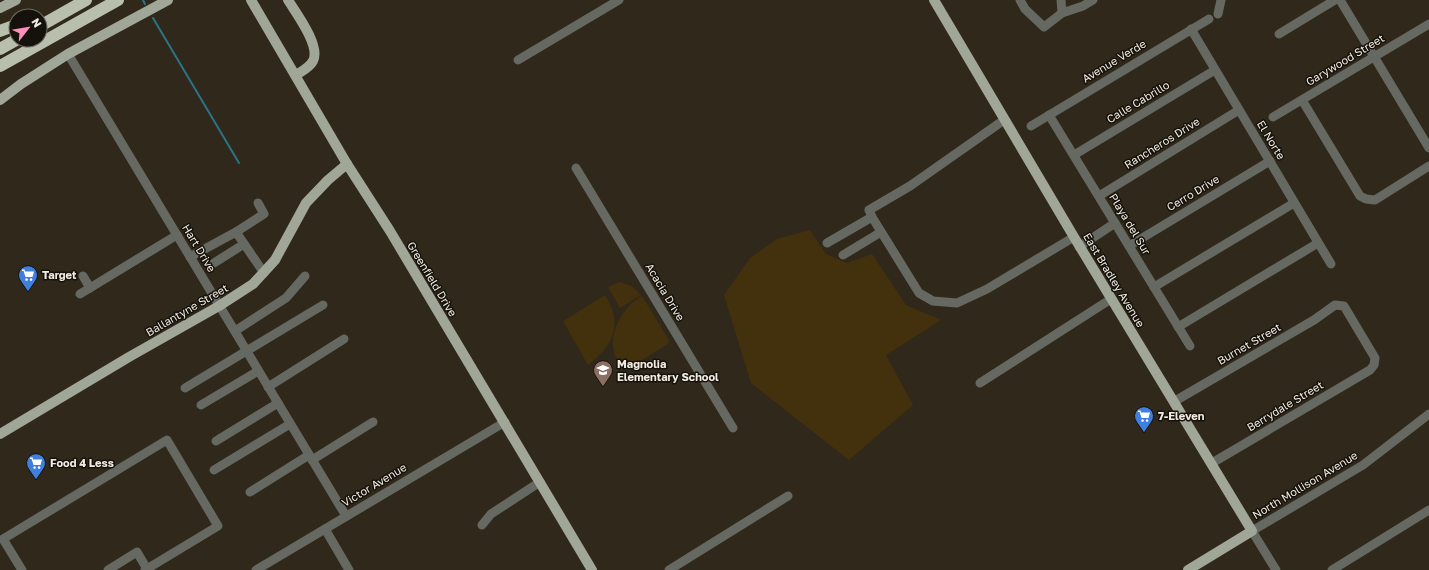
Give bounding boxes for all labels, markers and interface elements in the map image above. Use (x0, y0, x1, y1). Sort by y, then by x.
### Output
north arrow (8, 8, 48, 48)
text: N (29, 16, 45, 30)
street label: Garywood Street (1303, 31, 1386, 88)
street label: Avenue Verde (1080, 36, 1148, 85)
street label: Calle Cabrillo (1104, 78, 1172, 125)
street label: Rancheros Drive (1122, 114, 1202, 171)
street label: El Norte (1255, 118, 1288, 162)
street label: Cerro Drive (1164, 172, 1221, 213)
street label: Playa del Sur (1107, 191, 1154, 257)
street label: Hart Drive (180, 221, 219, 274)
street label: East Bradley Avenue (1081, 230, 1148, 329)
street label: Greenfield Drive (405, 239, 460, 319)
street label: Acacia Drive (643, 261, 688, 323)
supermarket icon: Target (17, 264, 39, 292)
place label: Target (42, 268, 77, 281)
street label: Ballantyne Street (143, 281, 230, 338)
street label: Burnet Street (1215, 320, 1283, 367)
place label: Magnolia Elementary School (617, 357, 719, 383)
school or university icon: Magnolia Elementary School (592, 359, 614, 387)
street label: Berrydale Street (1244, 378, 1325, 433)
supermarket icon: 7-Eleven (1133, 405, 1155, 433)
place label: 7-Eleven (1158, 409, 1205, 422)
street label: North Mollison Avenue (1250, 448, 1360, 521)
supermarket icon: Food 4 Less (25, 452, 47, 480)
place label: Food 4 Less (50, 456, 114, 469)
street label: Victor Avenue (339, 460, 408, 509)

